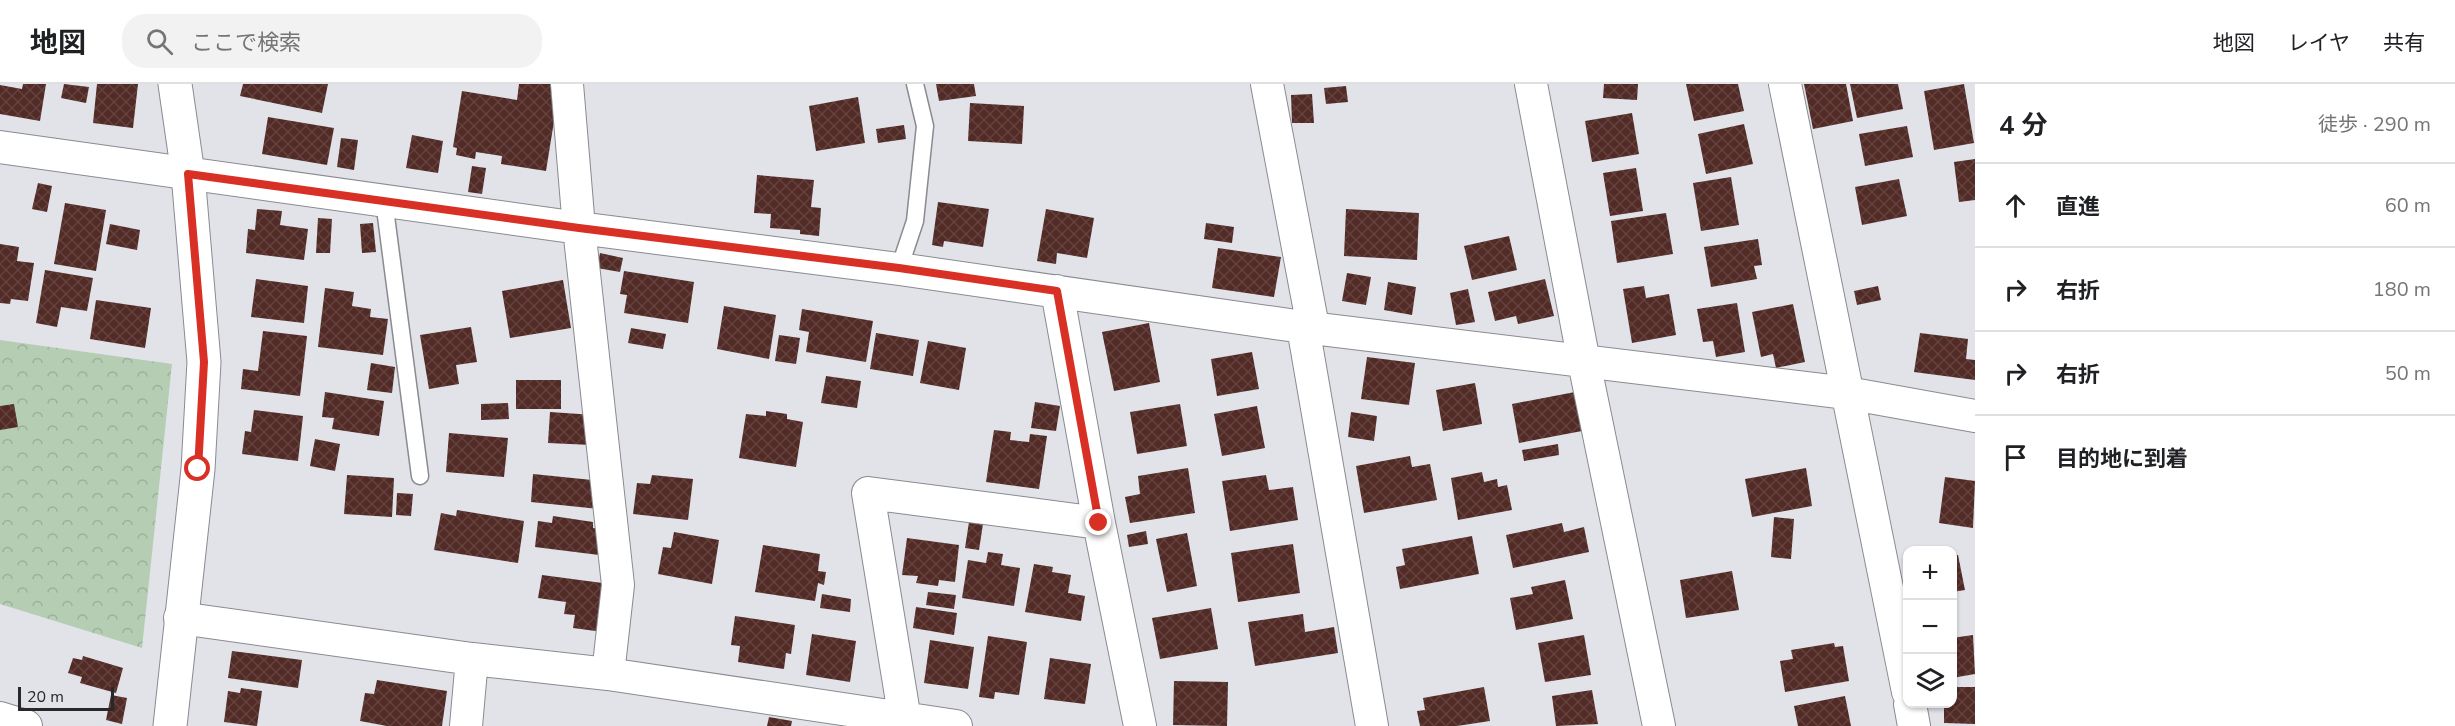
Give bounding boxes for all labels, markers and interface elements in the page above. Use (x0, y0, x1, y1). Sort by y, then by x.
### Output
search box (122, 14, 542, 68)
text: 地図 (30, 24, 86, 62)
icon: search (143, 25, 176, 58)
text: ここで検索 (191, 28, 301, 58)
text: 地図 (2213, 29, 2255, 57)
text: レイヤ (2288, 29, 2350, 57)
text: 共有 (2383, 29, 2425, 57)
text: 4 分 (1999, 108, 2048, 143)
text: 徒歩 · 290 m (2318, 111, 2431, 138)
icon: ahead (1999, 189, 2032, 222)
text: 直進 (2056, 192, 2100, 222)
text: 60 m (2385, 192, 2431, 219)
icon: right (1999, 273, 2032, 306)
text: 右折 (2056, 276, 2100, 306)
text: 180 m (2373, 276, 2431, 303)
icon: right (1999, 357, 2032, 390)
text: 右折 (2056, 360, 2100, 390)
text: 50 m (2385, 360, 2431, 387)
icon: arrive (1999, 441, 2032, 474)
text: 目的地に到着 (2056, 444, 2188, 474)
route start (184, 455, 210, 481)
route end (1085, 509, 1111, 535)
map controls (1903, 546, 1957, 708)
button: + (1903, 546, 1957, 600)
button: − (1903, 600, 1957, 654)
button: layers (1903, 654, 1957, 708)
scale bar (18, 684, 114, 712)
text: 20 m (27, 686, 64, 708)

